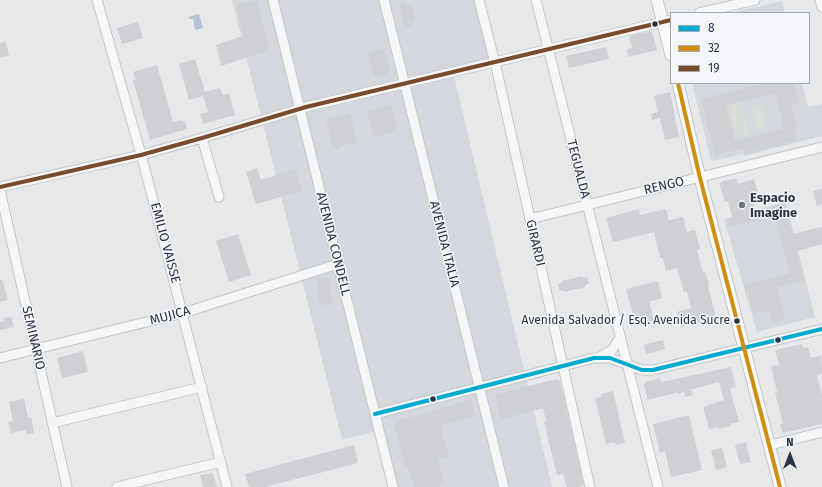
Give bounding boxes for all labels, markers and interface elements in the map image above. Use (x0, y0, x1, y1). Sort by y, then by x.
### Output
legend (670, 12, 810, 84)
unlabelled marker (650, 19, 660, 29)
text: 8 (708, 21, 715, 35)
text: 32 (708, 41, 720, 55)
text: 19 (708, 61, 720, 75)
street label: TEGUALDA (563, 138, 593, 200)
street label: RENGO (642, 174, 686, 198)
street label: AVENIDA CONDELL (313, 190, 353, 298)
place label: Espacio Imagine (750, 190, 797, 221)
street label: AVENIDA ITALIA (426, 199, 462, 289)
marker: Espacio Imagine (737, 200, 747, 210)
street label: EMILIO VAISSE (147, 201, 183, 285)
street label: GIRARDI (522, 218, 548, 268)
street label: MUJICA (148, 303, 192, 329)
street label: SEMINARIO (18, 305, 48, 371)
place label: Avenida Salvador / Esq. Avenida Sucre (522, 314, 730, 328)
marker: Avenida Salvador / Esq. Avenida Sucre (732, 316, 742, 326)
unlabelled marker (773, 335, 783, 345)
unlabelled marker (428, 394, 438, 404)
north arrow (770, 435, 810, 475)
text: N (786, 436, 794, 449)

